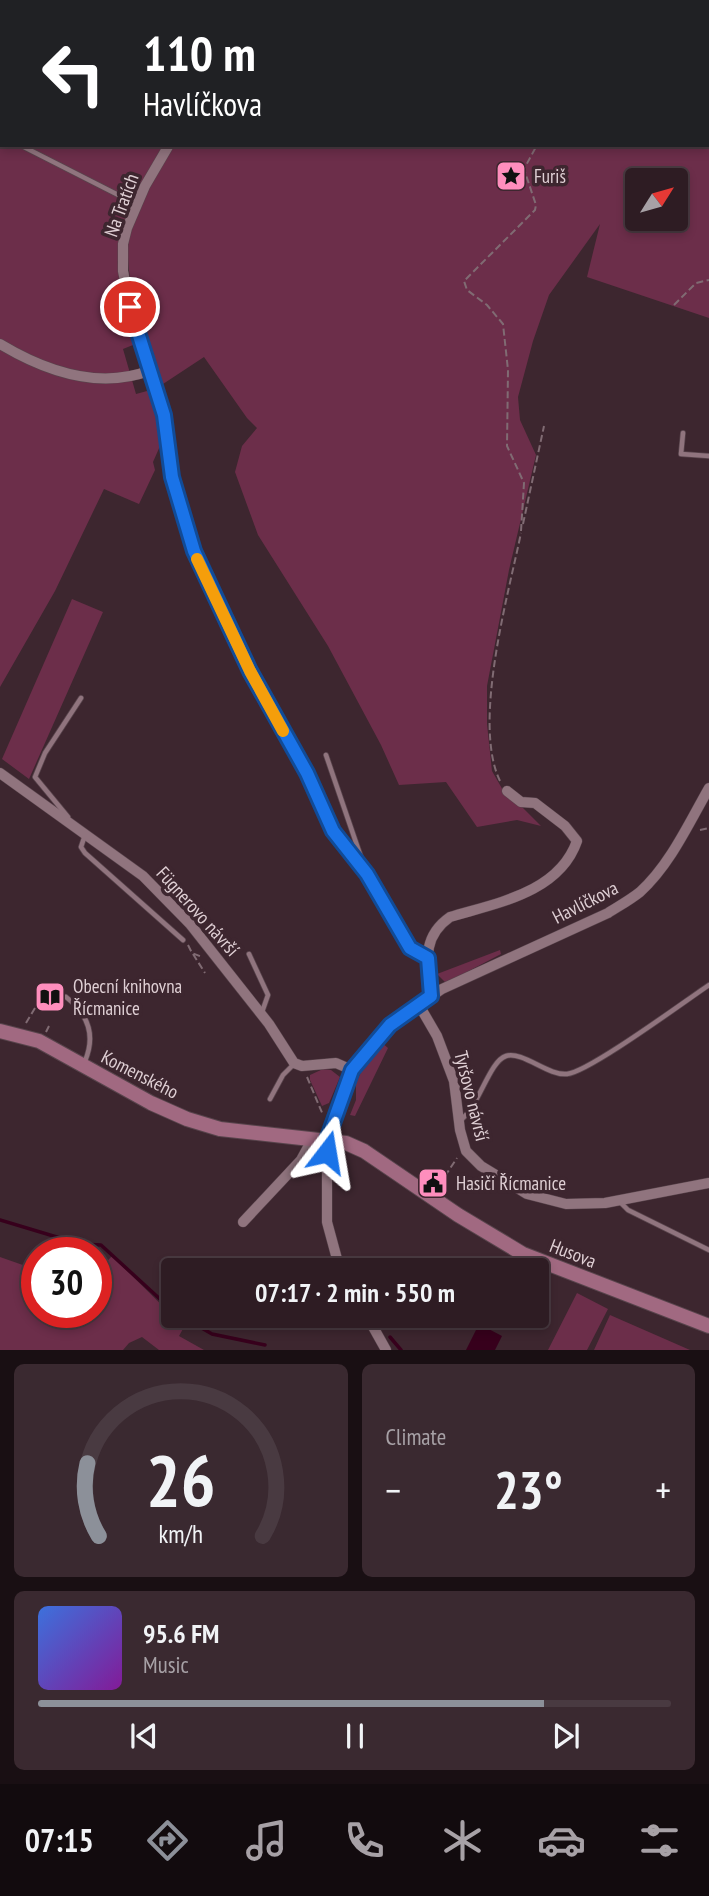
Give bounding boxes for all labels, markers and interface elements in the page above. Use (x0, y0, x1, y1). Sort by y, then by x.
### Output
text: 110 m (143, 21, 256, 85)
icon: left (28, 28, 119, 119)
text: Havlíčkova (143, 83, 262, 125)
place icon: Furiš (494, 159, 528, 193)
place label: Furiš (534, 164, 566, 188)
north arrow (625, 168, 688, 231)
map controls (625, 168, 688, 231)
street label: Na Tratích (99, 170, 143, 240)
pin (100, 277, 160, 337)
icon: arrive (111, 288, 149, 326)
street label: Fügnerovo návrší (151, 861, 245, 961)
street label: Havlíčkova (548, 875, 622, 929)
place label: Obecní knihovna Řícmanice (73, 974, 182, 1020)
library icon: Obecní knihovna Řícmanice (33, 980, 67, 1014)
street label: Komenského (97, 1044, 183, 1104)
street label: Tyršovo návrší (449, 1048, 495, 1144)
position arrow (290, 1115, 364, 1189)
public building icon: Hasiči Řícmanice (416, 1166, 450, 1200)
place label: Hasiči Řícmanice (456, 1171, 566, 1195)
street label: Husova (546, 1233, 600, 1273)
speed limit sign: 30 (21, 1237, 112, 1328)
text: 07:17 · 2 min · 550 m (255, 1276, 455, 1309)
text: Climate (386, 1422, 446, 1451)
text: 26 (146, 1433, 216, 1527)
text: 23° (494, 1456, 563, 1523)
text: − (386, 1465, 401, 1514)
text: + (655, 1465, 671, 1514)
text: km/h (159, 1518, 203, 1550)
text: 95.6 FM (143, 1617, 219, 1650)
text: Music (143, 1650, 189, 1679)
icon: previous (125, 1717, 163, 1755)
icon: pause (336, 1717, 374, 1755)
icon: next (547, 1717, 585, 1755)
icon: directions (143, 1816, 192, 1865)
icon: music (242, 1816, 291, 1865)
icon: phone (340, 1816, 389, 1865)
icon: climate (438, 1816, 487, 1865)
icon: car (537, 1816, 586, 1865)
icon: filters (635, 1816, 684, 1865)
text: 07:15 (25, 1819, 94, 1861)

